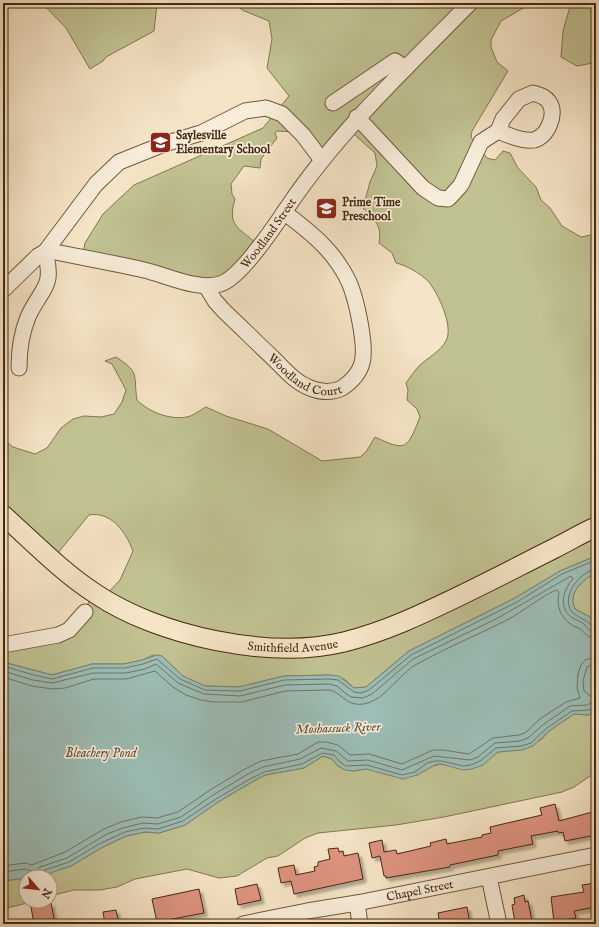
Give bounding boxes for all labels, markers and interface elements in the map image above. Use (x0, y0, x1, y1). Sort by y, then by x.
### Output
place label: Saylesville Elementary School (176, 128, 271, 158)
school or university icon: Saylesville Elementary School (148, 129, 174, 155)
street label: Woodland Street (238, 195, 300, 272)
place label: Prime Time Preschool (342, 195, 401, 224)
school or university icon: Prime Time Preschool (314, 196, 340, 222)
street label: Woodland Court (265, 350, 344, 400)
street label: Smithfield Avenue (247, 636, 340, 656)
water label: Moshassuck River (295, 719, 381, 738)
water label: Bleachery Pond (65, 745, 138, 762)
north arrow (18, 869, 58, 909)
street label: Chapel Street (385, 877, 455, 905)
text: N (37, 885, 55, 901)

